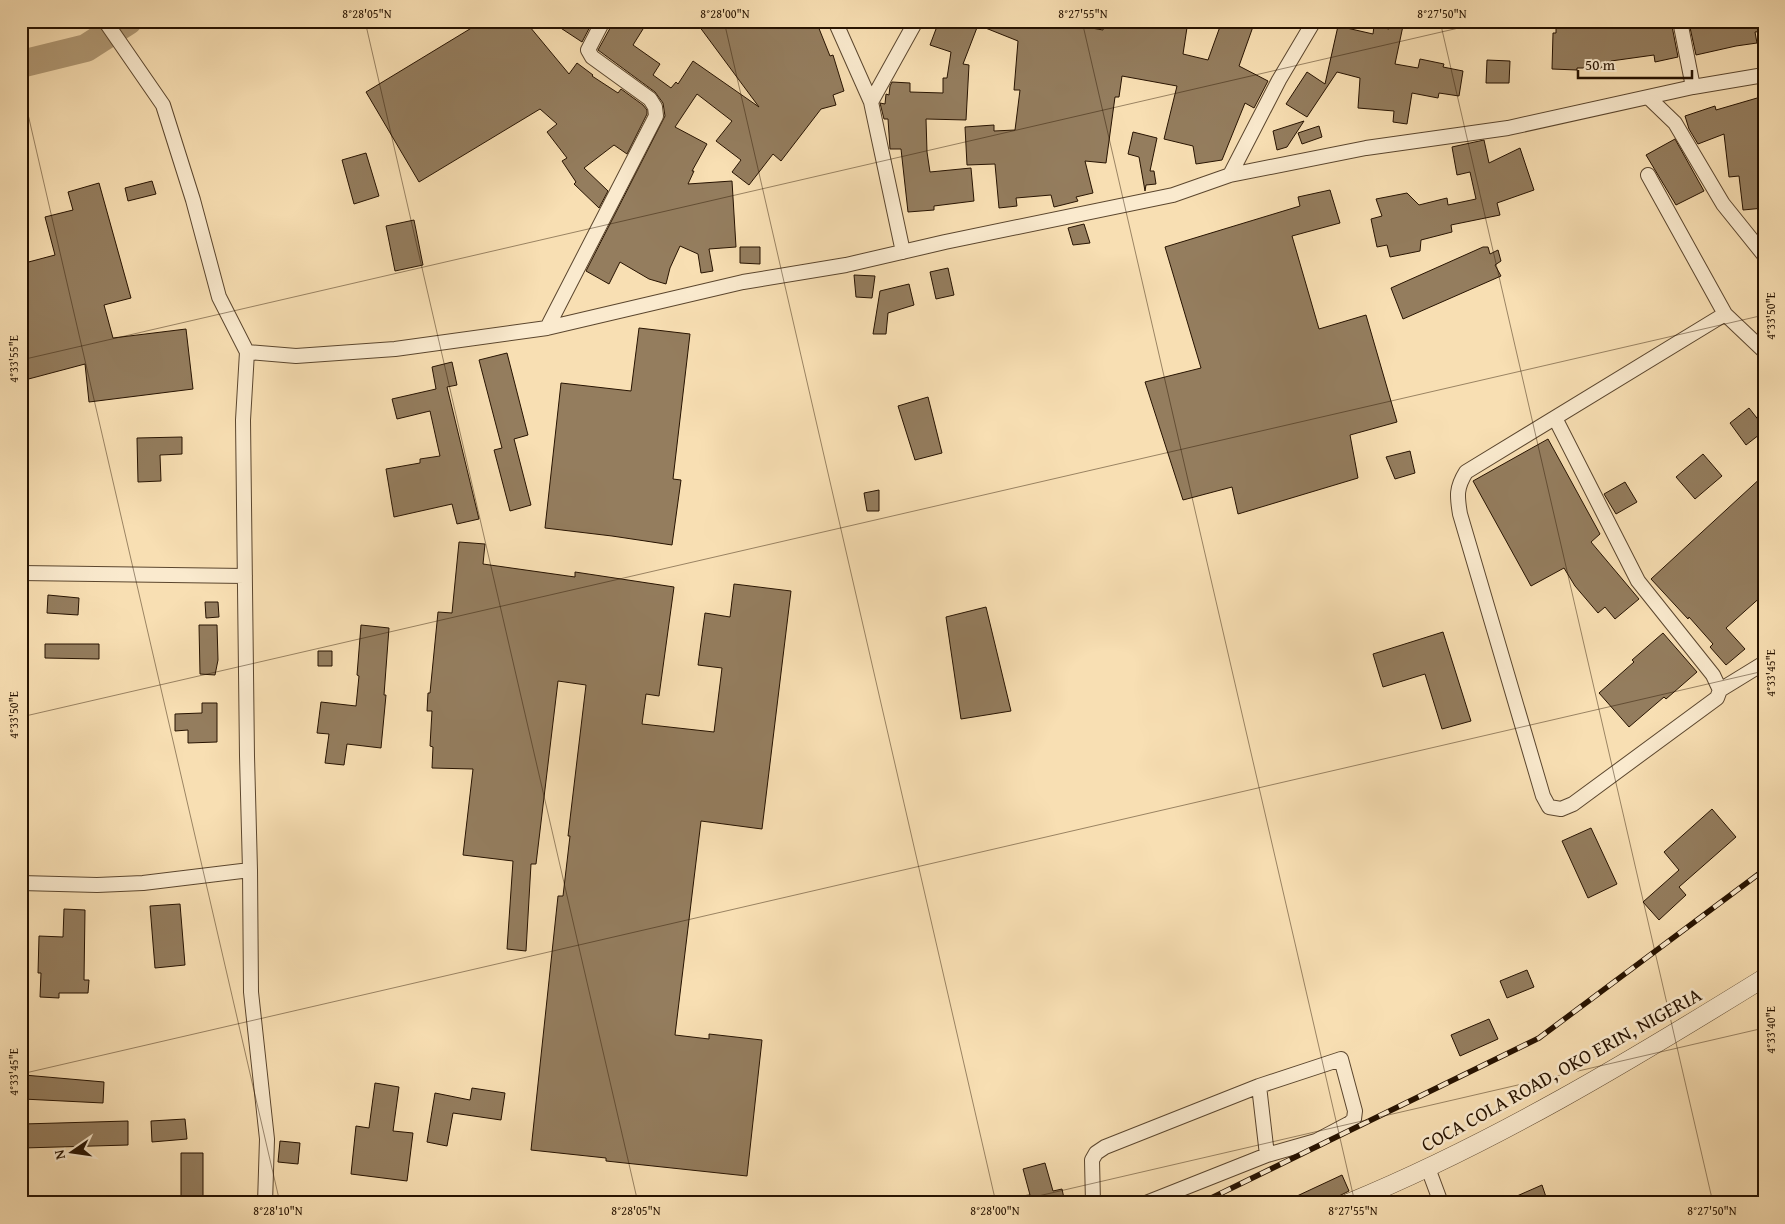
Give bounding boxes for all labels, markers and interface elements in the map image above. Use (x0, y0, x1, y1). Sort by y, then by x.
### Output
text: 8°28'05"N (342, 5, 392, 22)
text: 8°28'00"N (700, 5, 750, 22)
text: 8°27'55"N (1058, 5, 1108, 22)
text: 8°27'50"N (1417, 5, 1467, 22)
scale bar (1578, 48, 1691, 80)
text: 50 m (1585, 54, 1616, 75)
text: 4°33'50"E (1762, 292, 1779, 340)
text: 4°33'55"E (5, 335, 22, 383)
text: 4°33'45"E (1762, 649, 1779, 697)
text: 4°33'50"E (5, 691, 22, 739)
street label: COCA COLA ROAD, OKO ERIN, NIGERIA (1415, 980, 1707, 1158)
text: 4°33'40"E (1762, 1006, 1779, 1054)
text: 4°33'45"E (5, 1048, 22, 1096)
north arrow (48, 1126, 98, 1176)
text: N (48, 1147, 70, 1162)
text: 8°28'10"N (253, 1202, 303, 1219)
text: 8°28'05"N (611, 1202, 661, 1219)
text: 8°28'00"N (970, 1202, 1020, 1219)
text: 8°27'55"N (1328, 1202, 1378, 1219)
text: 8°27'50"N (1687, 1202, 1737, 1219)

